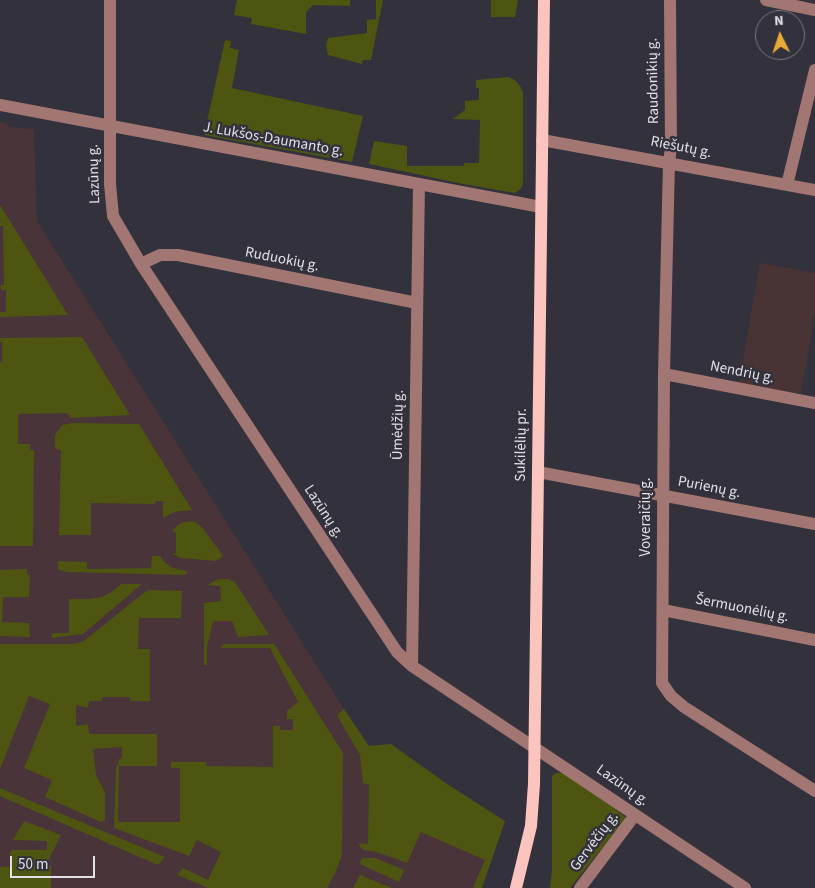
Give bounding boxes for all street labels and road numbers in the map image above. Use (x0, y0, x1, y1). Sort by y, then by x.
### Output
street label: Raudonikių g. (644, 38, 664, 124)
street label: J. Lukšos-Daumanto g. (201, 119, 345, 161)
street label: Riešutų g. (649, 133, 713, 163)
street label: Lazūnų g. (85, 144, 105, 204)
street label: Ruduokių g. (244, 244, 320, 276)
street label: Nendrių g. (708, 358, 776, 388)
street label: Ūmėdžių g. (389, 390, 409, 460)
street label: Sukilėlių pr. (512, 408, 532, 482)
street label: Purienų g. (676, 473, 742, 503)
street label: Voveraičių g. (638, 477, 656, 557)
street label: Lazūnų g. (299, 482, 347, 542)
street label: Šermuonėlių g. (694, 591, 790, 627)
street label: Lazūnų g. (592, 761, 652, 811)
street label: Gervėčių g. (567, 809, 623, 875)

